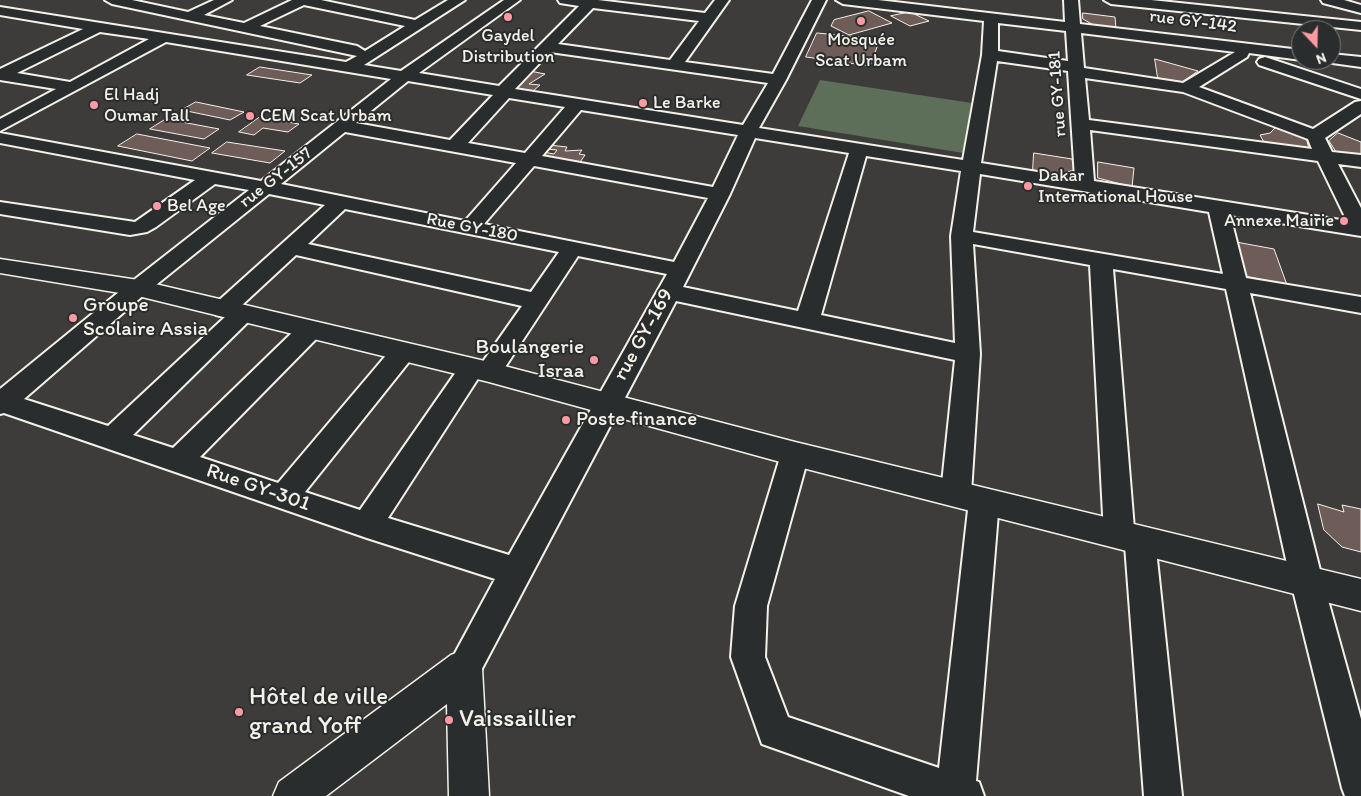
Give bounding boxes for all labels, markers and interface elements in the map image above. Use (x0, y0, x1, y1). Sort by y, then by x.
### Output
street label: rue GY-142 (1148, 6, 1238, 38)
marker: Gaydel Distribution (502, 11, 514, 23)
marker: Mosquée Scat Urbam (855, 15, 867, 27)
north arrow (1291, 20, 1341, 70)
place label: Gaydel Distribution (461, 25, 555, 68)
place label: Mosquée Scat Urbam (815, 29, 907, 72)
text: N (1314, 49, 1329, 68)
street label: rue GY-181 (1044, 50, 1072, 138)
place label: El Hadj Oumar Tall (104, 84, 190, 126)
place label: Le Barke (653, 92, 721, 114)
marker: Le Barke (637, 97, 649, 109)
marker: El Hadj Oumar Tall (88, 99, 100, 111)
place label: CEM Scat Urbam (260, 105, 392, 127)
marker: CEM Scat Urbam (244, 110, 256, 122)
street label: rue GY-157 (235, 143, 317, 213)
place label: Dakar International House (1038, 165, 1193, 208)
marker: Dakar International House (1022, 180, 1034, 192)
place label: Bel Age (167, 195, 226, 217)
marker: Bel Age (151, 200, 163, 212)
street label: Rue GY-180 (424, 209, 520, 247)
place label: Annexe Mairie (1224, 210, 1334, 232)
marker: Annexe Mairie (1338, 215, 1350, 227)
street label: rue GY-169 (608, 285, 680, 385)
place label: Groupe Scolaire Assia (83, 293, 208, 343)
marker: Groupe Scolaire Assia (67, 312, 79, 324)
place label: Boulangerie Israa (476, 335, 584, 385)
marker: Boulangerie Israa (588, 354, 600, 366)
place label: Poste finance (576, 407, 697, 433)
marker: Poste finance (560, 414, 572, 426)
street label: Rue GY-301 (203, 459, 313, 517)
place label: Hôtel de ville grand Yoff (249, 683, 388, 742)
place label: Vaissaillier (459, 705, 576, 735)
marker: Hôtel de ville grand Yoff (233, 706, 245, 718)
marker: Vaissaillier (443, 714, 455, 726)

